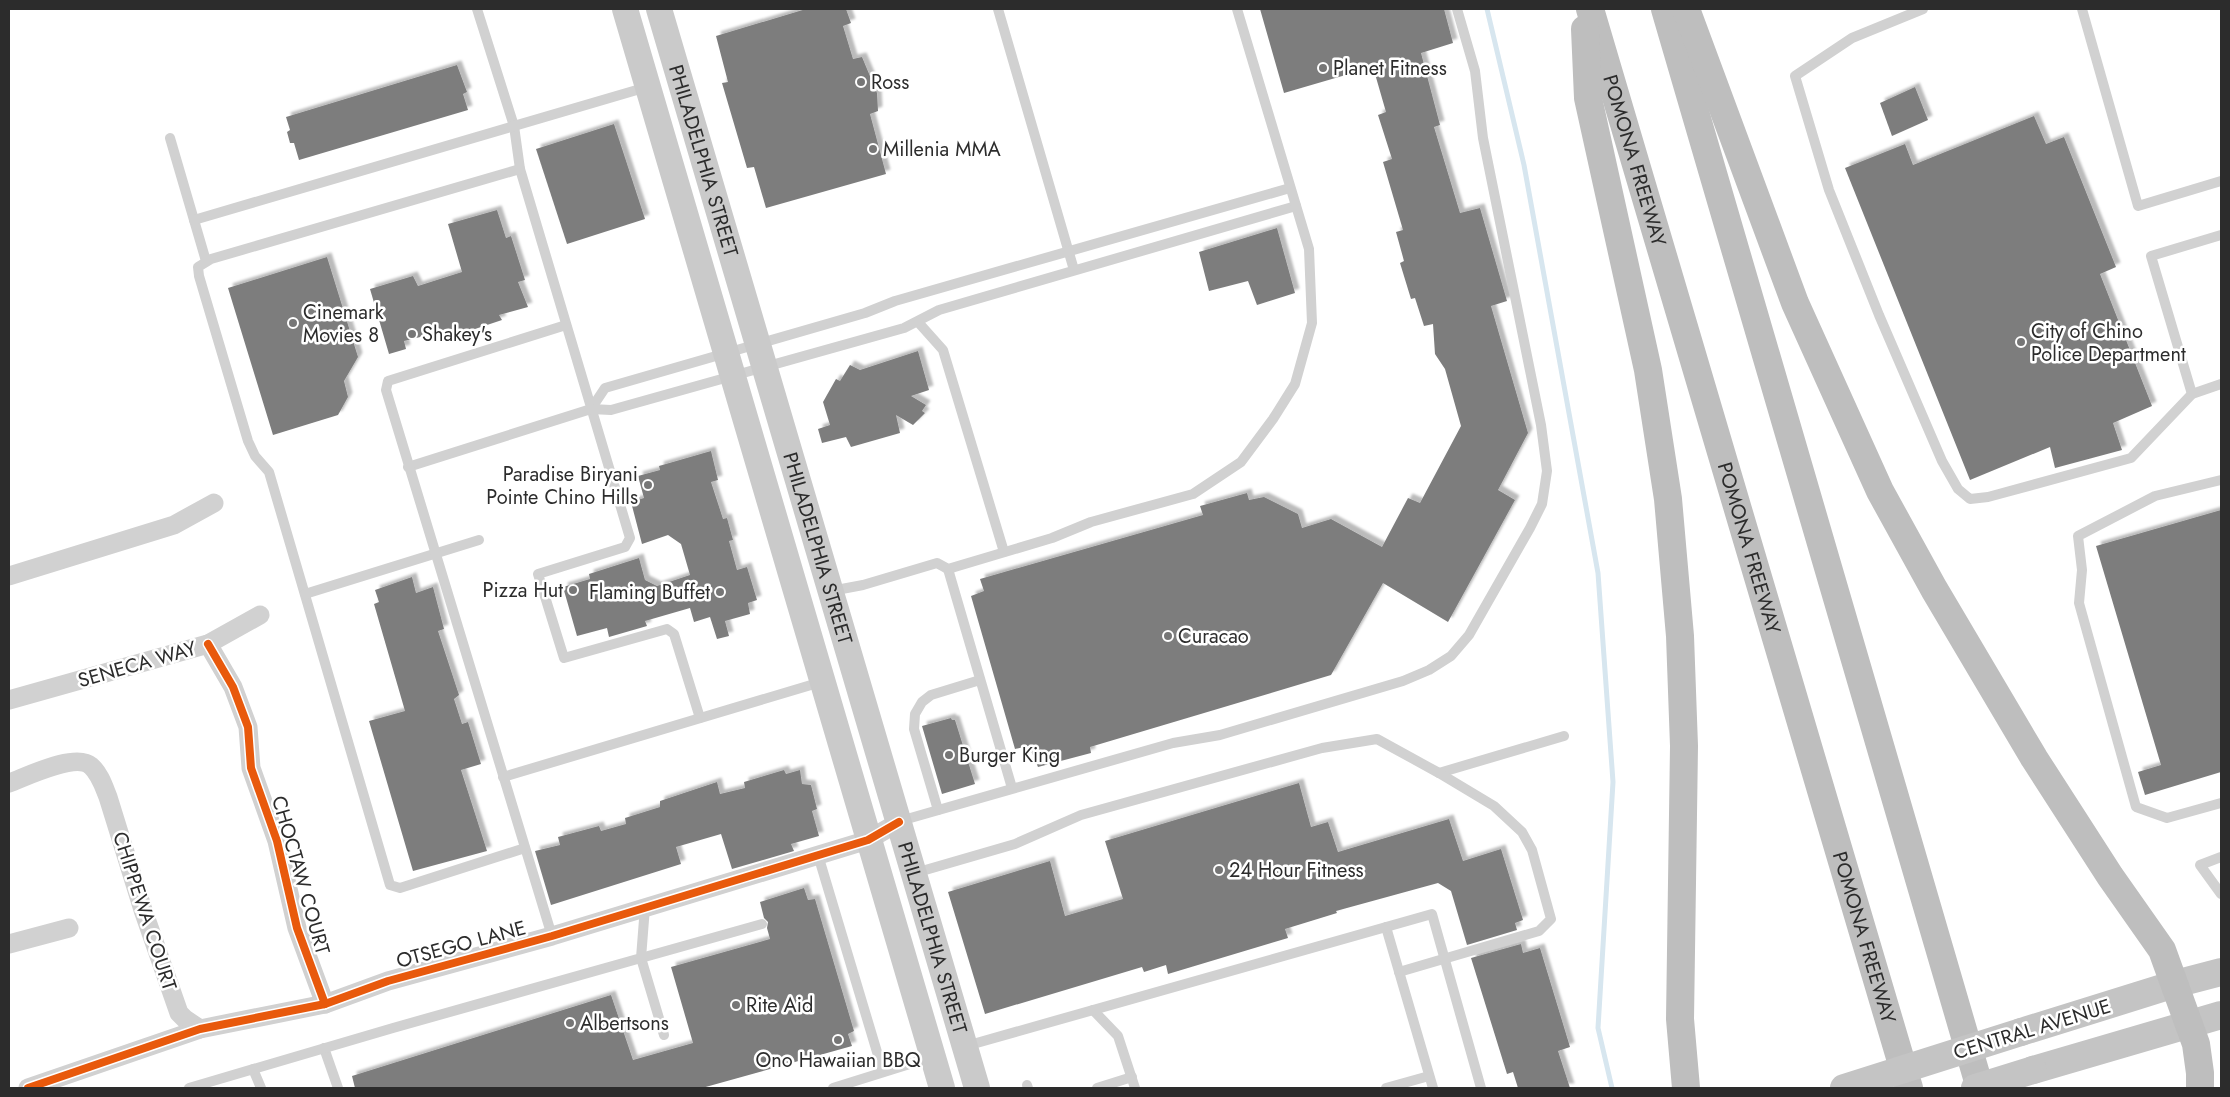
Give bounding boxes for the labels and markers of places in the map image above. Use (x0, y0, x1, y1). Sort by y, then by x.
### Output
place label: Planet Fitness (1333, 54, 1447, 83)
marker: Planet Fitness (1317, 62, 1329, 74)
place label: Ross (871, 68, 909, 97)
marker: Ross (855, 76, 867, 88)
place label: Millenia MMA (883, 135, 1002, 164)
marker: Millenia MMA (867, 143, 879, 155)
place label: Cinemark Movies 8 (303, 298, 384, 350)
marker: Cinemark Movies 8 (287, 317, 299, 329)
place label: City of Chino Police Department (2031, 317, 2186, 369)
place label: Shakey's (422, 320, 492, 349)
marker: Shakey's (406, 328, 418, 340)
marker: City of Chino Police Department (2015, 336, 2027, 348)
place label: Paradise Biryani Pointe Chino Hills (486, 460, 638, 512)
marker: Paradise Biryani Pointe Chino Hills (642, 479, 654, 491)
place label: Pizza Hut (483, 576, 563, 605)
place label: Flaming Buffet (589, 578, 710, 607)
marker: Pizza Hut (567, 584, 579, 596)
marker: Flaming Buffet (714, 586, 726, 598)
place label: Curacao (1178, 622, 1249, 651)
marker: Curacao (1162, 630, 1174, 642)
place label: Burger King (959, 741, 1060, 770)
marker: Burger King (943, 749, 955, 761)
place label: 24 Hour Fitness (1229, 856, 1364, 885)
marker: 24 Hour Fitness (1213, 864, 1225, 876)
place label: Rite Aid (746, 991, 813, 1020)
marker: Rite Aid (730, 999, 742, 1011)
place label: Albertsons (580, 1009, 669, 1038)
marker: Albertsons (564, 1017, 576, 1029)
marker: Ono Hawaiian BBQ (832, 1034, 844, 1046)
place label: Ono Hawaiian BBQ (756, 1046, 921, 1075)

